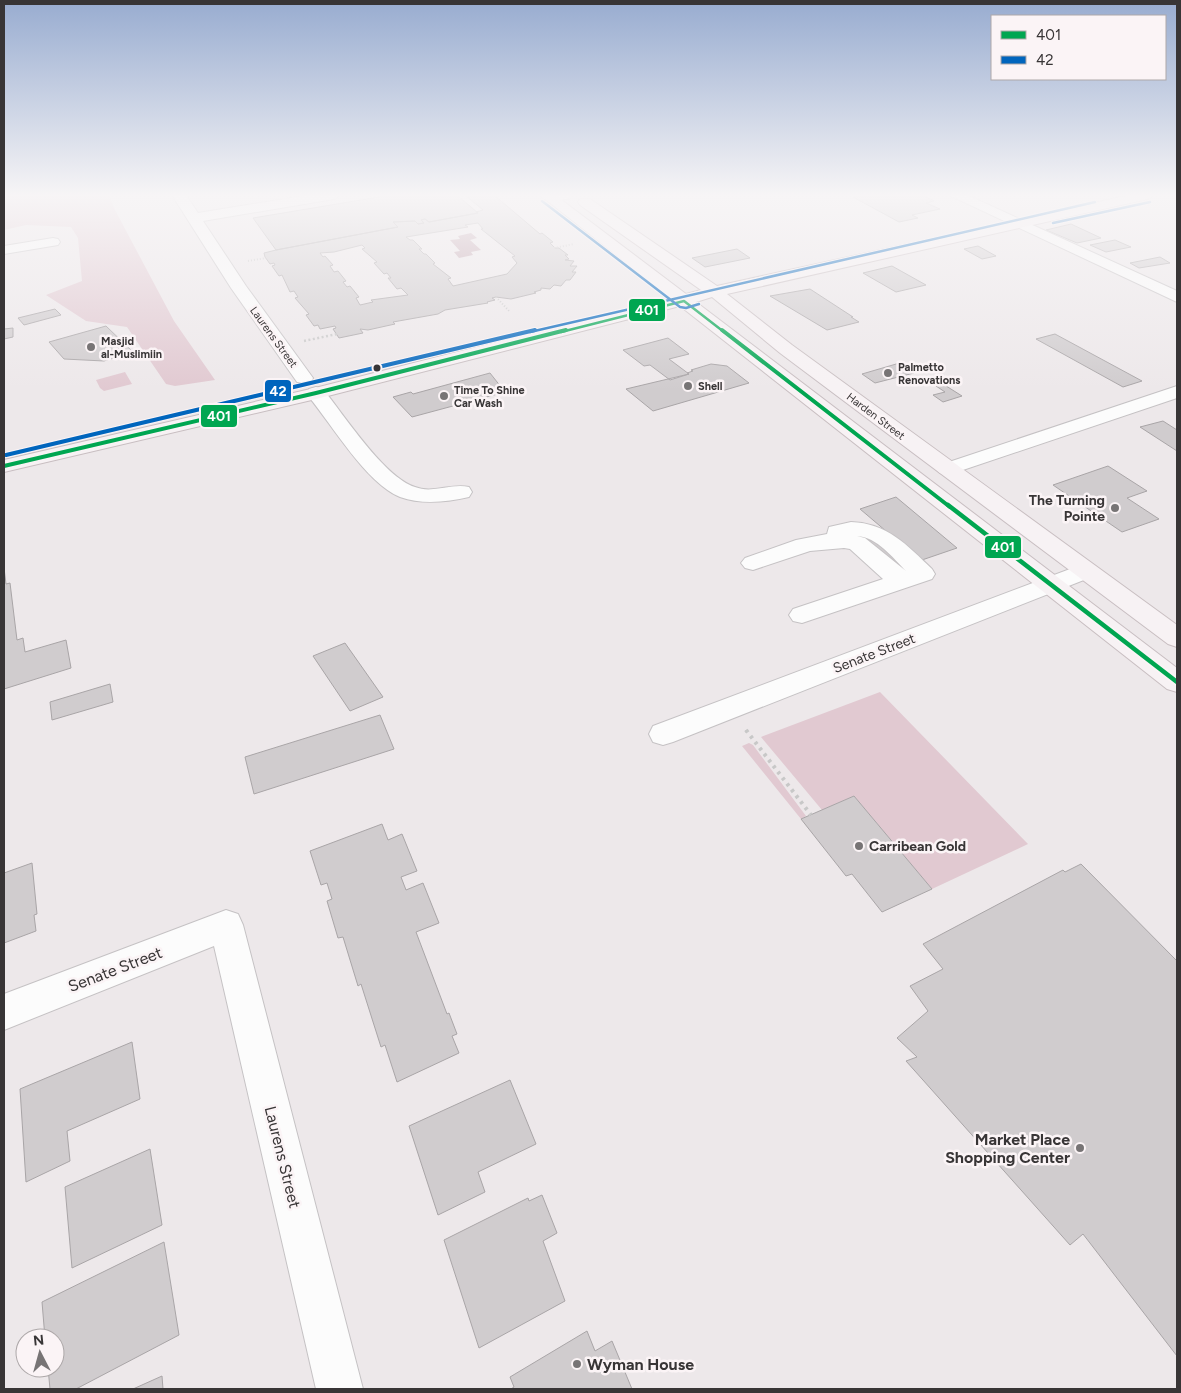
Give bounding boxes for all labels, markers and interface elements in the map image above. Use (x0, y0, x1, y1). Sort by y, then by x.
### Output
legend (991, 15, 1166, 80)
text: 401 (1036, 26, 1061, 44)
text: 42 (1036, 51, 1054, 69)
line badge: 401 (628, 298, 666, 322)
text: 401 (635, 302, 659, 319)
street label: Laurens Street (247, 304, 300, 370)
place label: Masjid al-Muslimiin (101, 335, 162, 361)
marker: Masjid al-Muslimiin (85, 341, 97, 353)
place label: Palmetto Renovations (898, 361, 960, 387)
unlabelled marker (372, 363, 382, 373)
marker: Palmetto Renovations (882, 367, 894, 379)
line badge: 42 (264, 379, 292, 403)
marker: Shell (682, 380, 694, 392)
place label: Shell (698, 380, 723, 393)
text: 42 (270, 383, 286, 400)
place label: Time To Shine Car Wash (454, 384, 525, 410)
marker: Time To Shine Car Wash (438, 390, 450, 402)
street label: Harden Street (844, 390, 907, 443)
line badge: 401 (200, 404, 238, 428)
text: 401 (207, 408, 231, 425)
place label: The Turning Pointe (1029, 492, 1105, 525)
marker: The Turning Pointe (1109, 502, 1121, 514)
line badge: 401 (984, 535, 1022, 559)
text: 401 (991, 539, 1015, 556)
street label: Senate Street (831, 630, 918, 677)
place label: Carribean Gold (869, 838, 966, 855)
marker: Carribean Gold (853, 840, 865, 852)
street label: Senate Street (65, 943, 165, 996)
street label: Laurens Street (261, 1104, 304, 1210)
place label: Market Place Shopping Center (945, 1130, 1070, 1167)
marker: Market Place Shopping Center (1074, 1142, 1086, 1154)
north arrow (15, 1328, 65, 1378)
text: N (32, 1332, 45, 1350)
place label: Wyman House (587, 1355, 694, 1374)
marker: Wyman House (571, 1358, 583, 1370)

